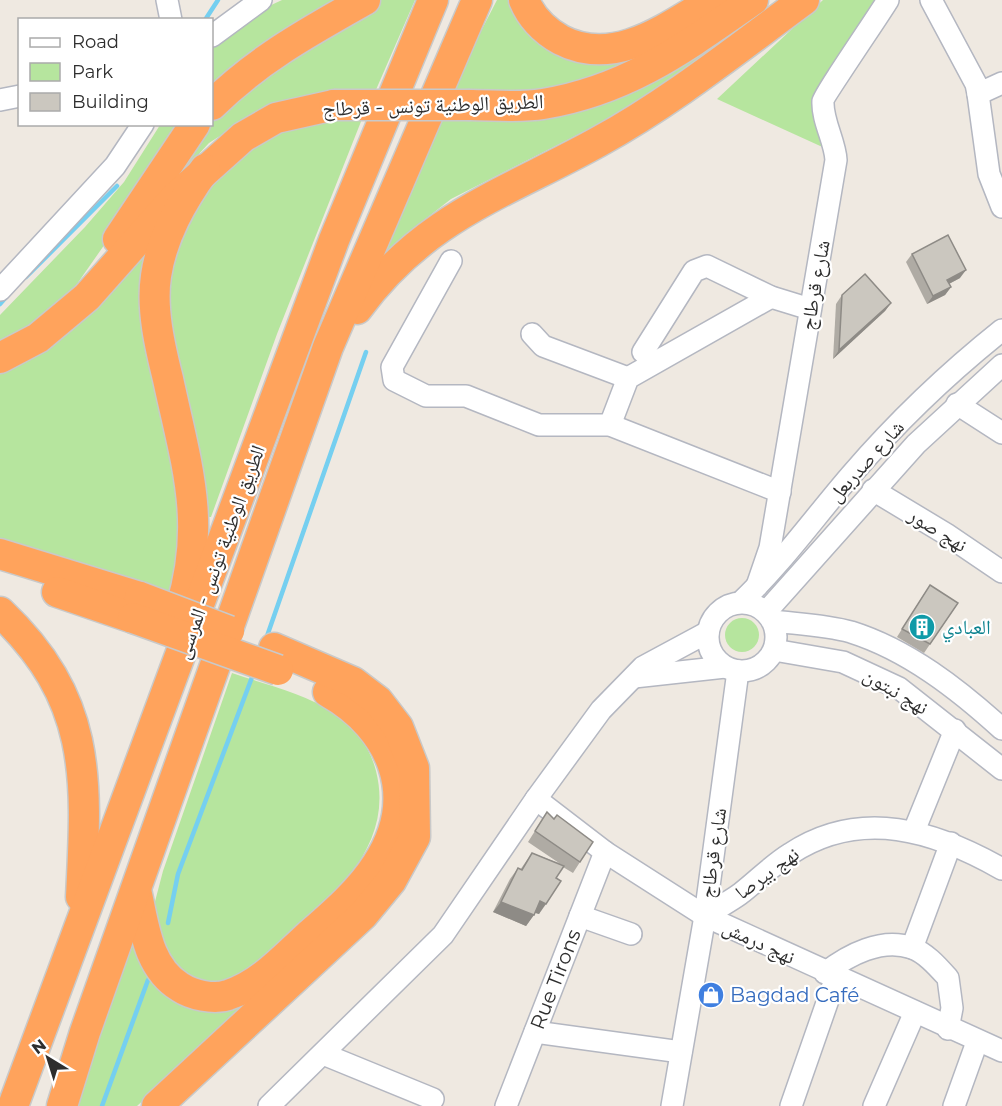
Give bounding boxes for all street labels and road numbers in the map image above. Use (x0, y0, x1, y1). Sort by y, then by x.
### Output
street label: الطريق الوطنية تونس - قرطاج (322, 89, 544, 122)
street label: شارع قرطاج (795, 238, 836, 332)
street label: شارع صدربعل (823, 415, 910, 508)
street label: الطريق الوطنية تونس - المرسى (170, 442, 270, 662)
street label: نهج صور (903, 502, 972, 558)
street label: نهج نبتون (859, 662, 933, 721)
street label: شارع قرطاج (695, 806, 732, 900)
street label: نهج بيرصا (730, 842, 804, 905)
street label: نهج درمش (719, 915, 799, 970)
street label: Rue Tirons (525, 925, 586, 1033)

